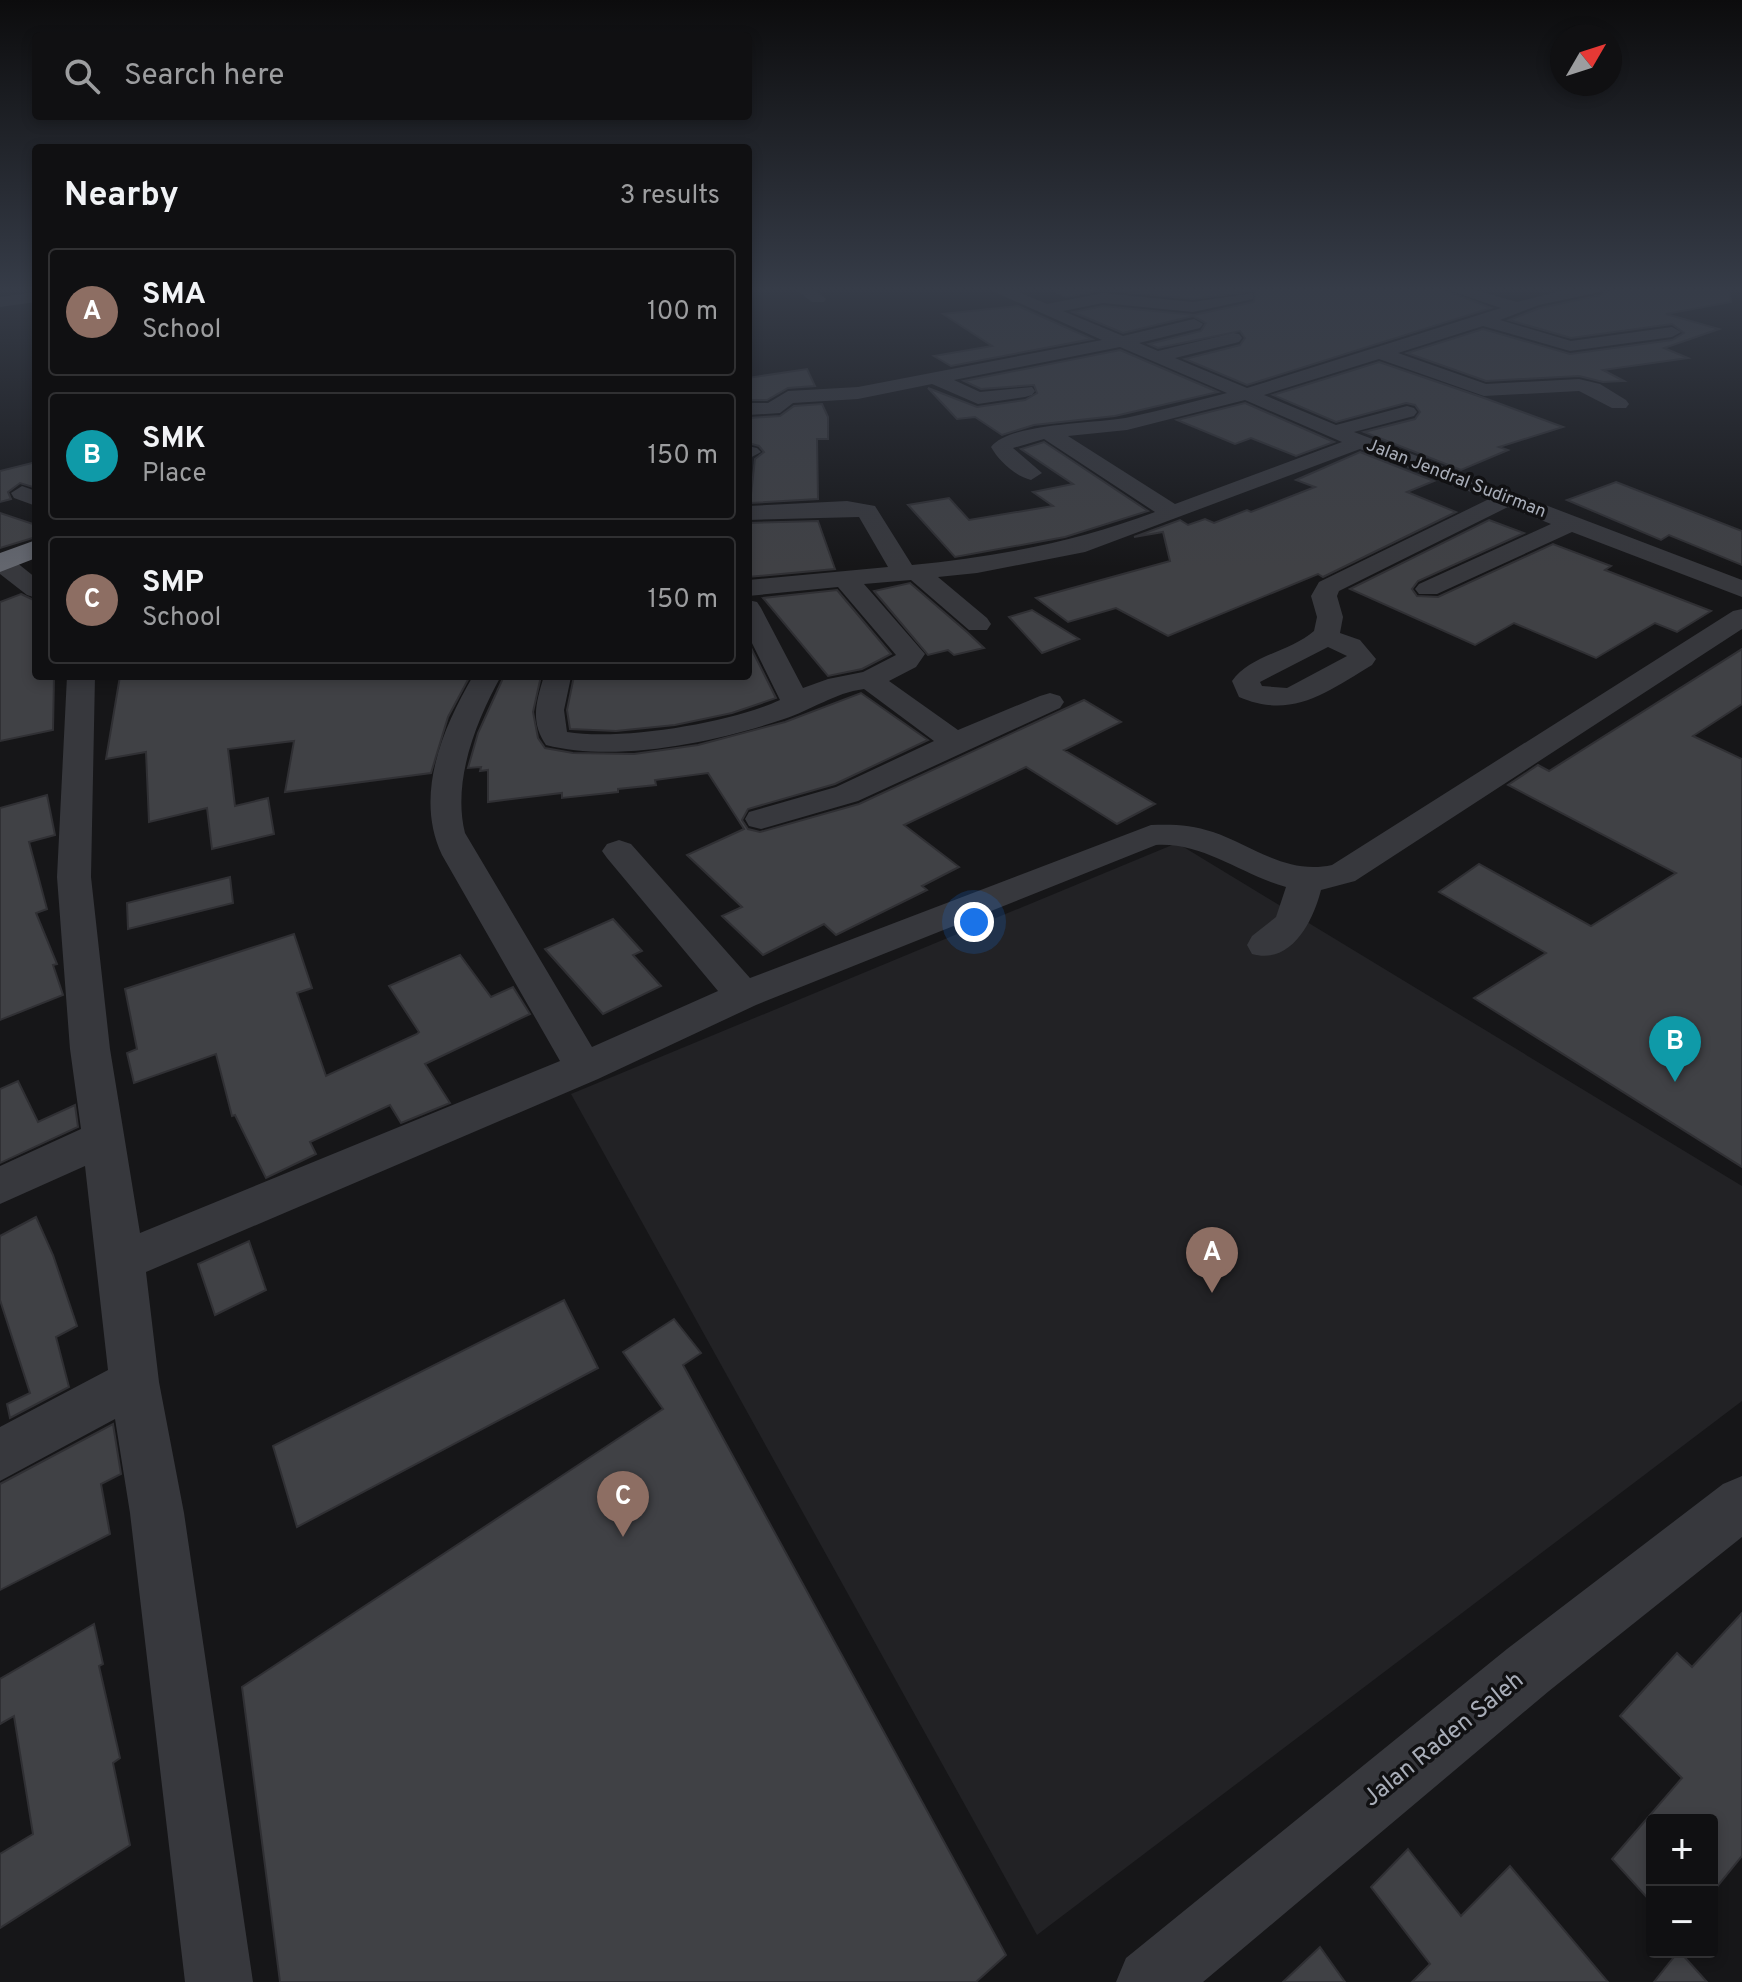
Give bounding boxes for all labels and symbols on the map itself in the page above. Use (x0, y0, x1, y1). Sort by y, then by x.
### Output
north arrow (1550, 24, 1622, 96)
street label: Jalan Jendral Sudirman (1363, 434, 1549, 524)
your location (954, 902, 994, 942)
pin: B (1649, 1016, 1701, 1082)
pin: A (1186, 1227, 1238, 1293)
pin: C (597, 1471, 649, 1537)
street label: Jalan Raden Saleh (1357, 1666, 1531, 1814)

